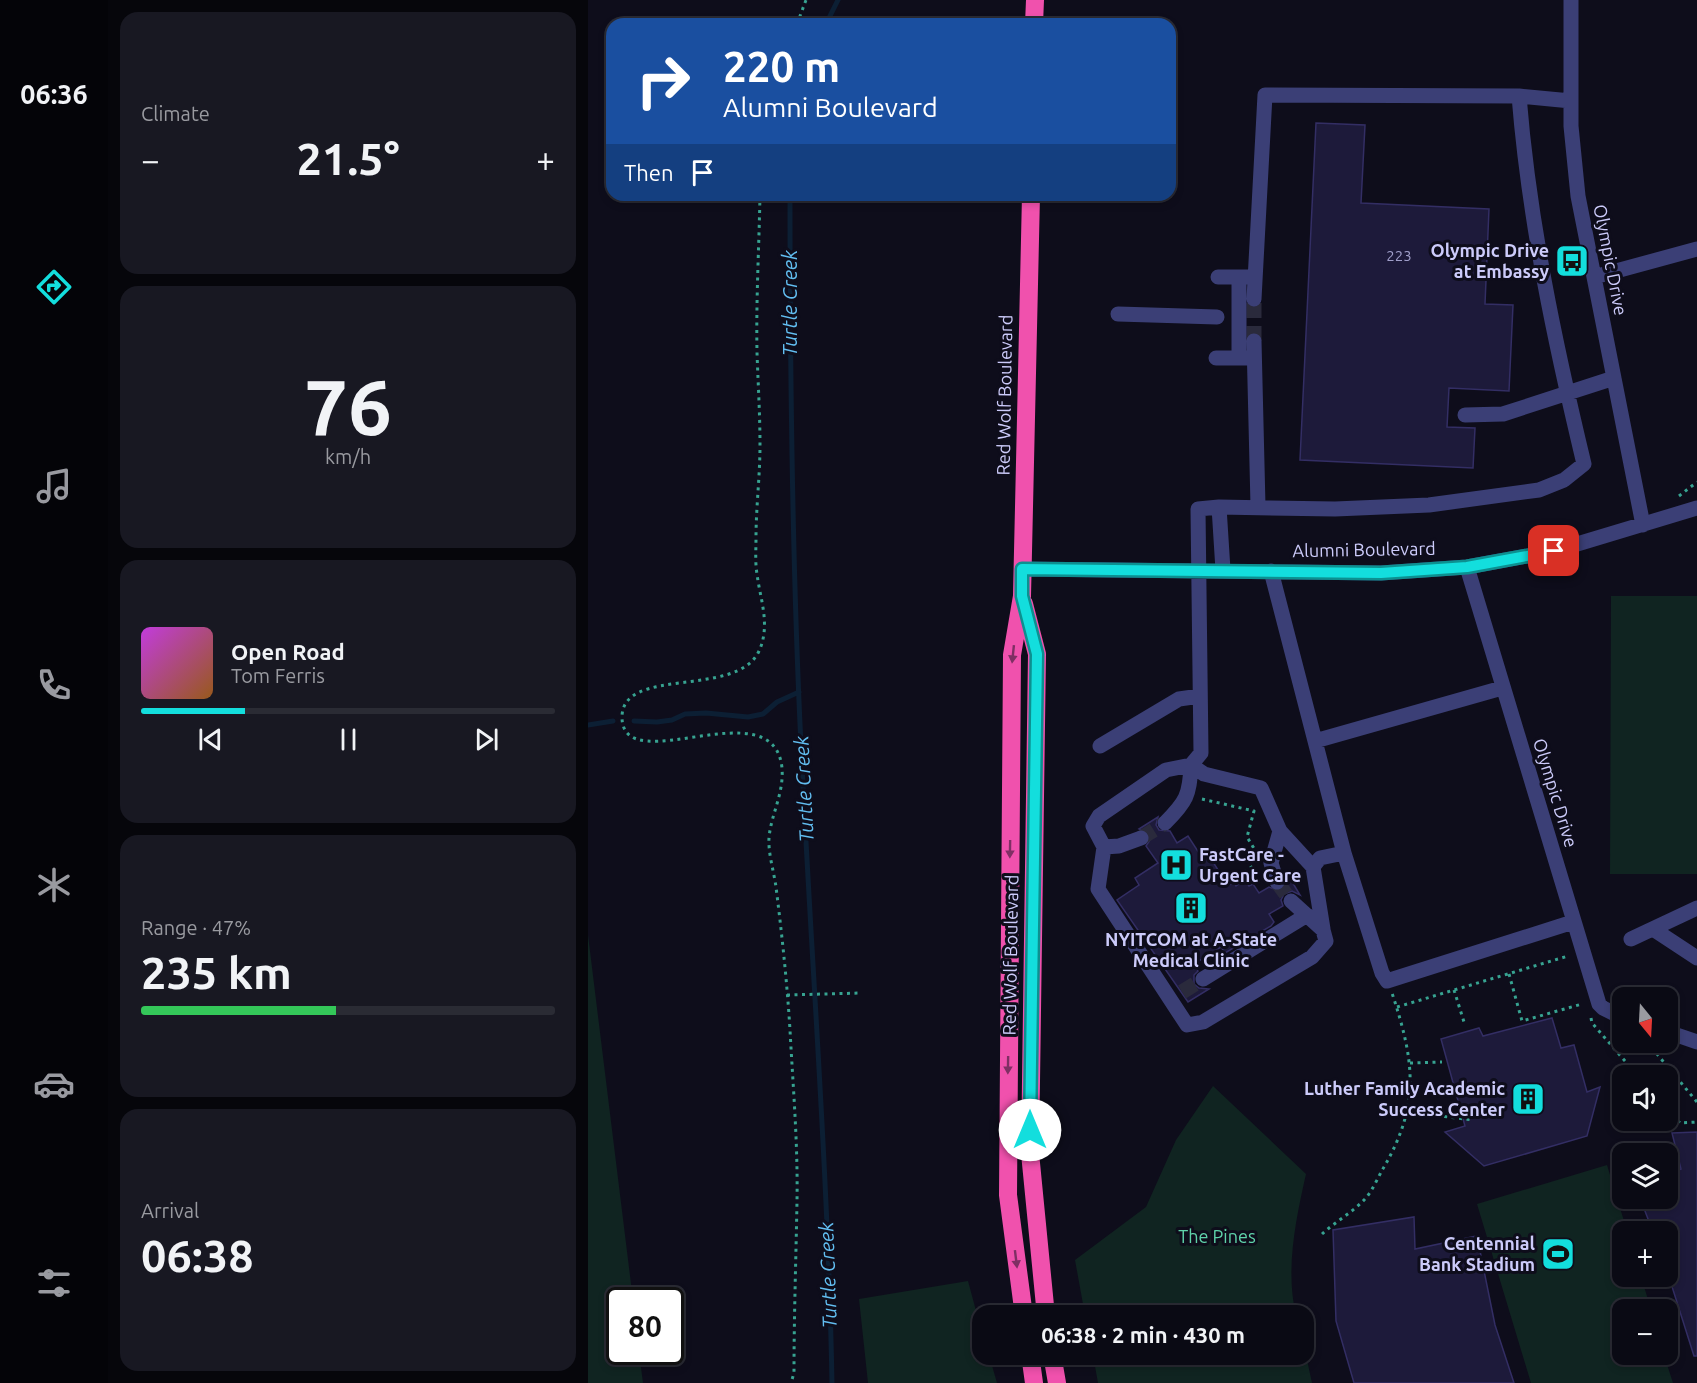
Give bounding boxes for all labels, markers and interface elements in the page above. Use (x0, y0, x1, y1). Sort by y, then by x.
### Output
icon: right (624, 42, 702, 120)
text: 220 m (723, 43, 840, 90)
text: 06:36 (20, 79, 88, 109)
text: Alumni Boulevard (723, 92, 938, 122)
text: Climate (141, 102, 210, 125)
text: 21.5° (296, 133, 400, 184)
text: − (141, 141, 160, 178)
text: + (536, 141, 555, 178)
icon: arrive (686, 156, 719, 189)
text: Then (624, 160, 674, 185)
street label: Olympic Drive (1590, 203, 1632, 317)
place label: Olympic Drive at Embassy (1430, 240, 1549, 281)
bus stop icon: Olympic Drive at Embassy (1554, 243, 1590, 279)
house number: 223 (1386, 247, 1412, 264)
water label: Turtle Creek (778, 249, 801, 356)
icon: directions (33, 266, 75, 308)
street label: Red Wolf Boulevard (993, 315, 1015, 475)
text: 76 (304, 362, 392, 450)
text: km/h (325, 445, 371, 468)
icon: music (33, 465, 75, 507)
pin (1528, 525, 1579, 576)
icon: arrive (1537, 534, 1570, 567)
street label: Alumni Boulevard (1292, 538, 1436, 560)
text: Open Road (231, 639, 345, 664)
one-way arrow (1008, 644, 1018, 663)
icon: phone (33, 664, 75, 706)
text: Tom Ferris (231, 664, 325, 687)
icon: previous (194, 723, 227, 756)
icon: pause (332, 723, 365, 756)
icon: next (470, 723, 503, 756)
water label: Turtle Creek (789, 734, 818, 843)
street label: Olympic Drive (1530, 736, 1582, 850)
one-way arrow (1005, 839, 1015, 858)
place label: FastCare - Urgent Care (1199, 844, 1301, 885)
hospital icon: FastCare - Urgent Care (1158, 847, 1194, 883)
icon: climate (33, 864, 75, 906)
street label: Red Wolf Boulevard (999, 875, 1021, 1035)
building icon: NYITCOM at A-State Medical Clinic (1173, 890, 1209, 926)
text: Range · 47% (141, 916, 251, 939)
place label: NYITCOM at A-State Medical Clinic (1105, 929, 1277, 970)
text: 235 km (141, 947, 292, 998)
north arrow (1612, 987, 1678, 1053)
map controls (1612, 987, 1678, 1365)
one-way arrow (1003, 1055, 1013, 1074)
icon: car (33, 1063, 75, 1105)
button: sound (1612, 1065, 1678, 1131)
place label: Luther Family Academic Success Center (1304, 1078, 1506, 1119)
building icon: Luther Family Academic Success Center (1510, 1081, 1546, 1117)
position arrow (998, 1098, 1062, 1162)
button: layers (1612, 1143, 1678, 1209)
text: Arrival (141, 1199, 199, 1222)
water label: Turtle Creek (814, 1221, 841, 1329)
button: + (1612, 1221, 1678, 1287)
park label: The Pines (1178, 1226, 1256, 1246)
text: 06:38 (141, 1230, 254, 1281)
place label: Centennial Bank Stadium (1419, 1233, 1536, 1274)
sports icon: Centennial Bank Stadium (1540, 1236, 1576, 1272)
one-way arrow (1011, 1250, 1021, 1269)
icon: filters (33, 1262, 75, 1304)
speed limit sign: 80 (606, 1287, 684, 1365)
button: − (1612, 1299, 1678, 1365)
text: 06:38 · 2 min · 430 m (1041, 1322, 1245, 1347)

